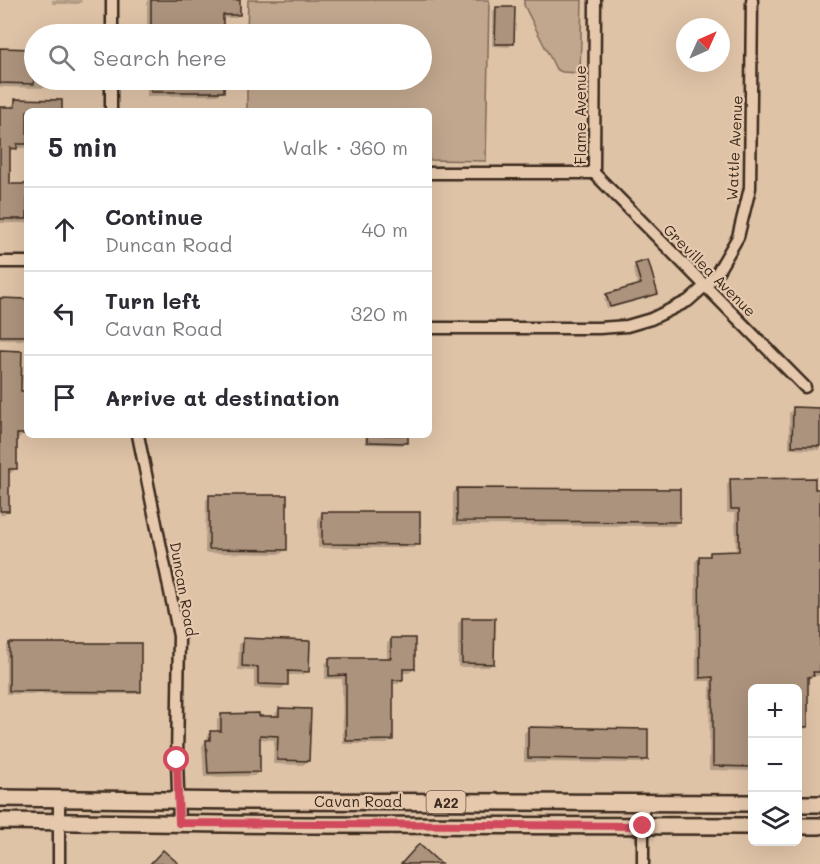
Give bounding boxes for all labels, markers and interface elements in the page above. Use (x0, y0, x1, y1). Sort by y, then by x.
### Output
north arrow (676, 18, 730, 72)
search box (24, 24, 432, 90)
icon: search (45, 41, 78, 74)
text: Search here (93, 43, 227, 72)
street label: Flame Avenue (570, 65, 590, 165)
street label: Wattle Avenue (721, 95, 747, 201)
text: 5 min (48, 130, 117, 164)
text: Walk · 360 m (282, 134, 408, 160)
text: Continue (105, 202, 203, 231)
icon: ahead (48, 213, 81, 246)
text: 40 m (362, 216, 408, 242)
street label: Grevillea Avenue (659, 219, 761, 321)
text: Duncan Road (105, 231, 232, 257)
text: Turn left (105, 286, 201, 315)
icon: left (48, 297, 81, 330)
text: 320 m (350, 300, 408, 326)
text: Cavan Road (105, 315, 222, 341)
icon: arrive (48, 381, 81, 414)
text: Arrive at destination (105, 383, 340, 412)
street label: Duncan Road (166, 540, 202, 638)
map controls (748, 684, 802, 846)
button: + (748, 684, 802, 738)
button: − (748, 738, 802, 792)
route start (163, 746, 189, 772)
street label: Cavan Road (314, 791, 402, 811)
road number: A22 (426, 791, 466, 813)
button: layers (748, 792, 802, 846)
route end (629, 812, 655, 838)

